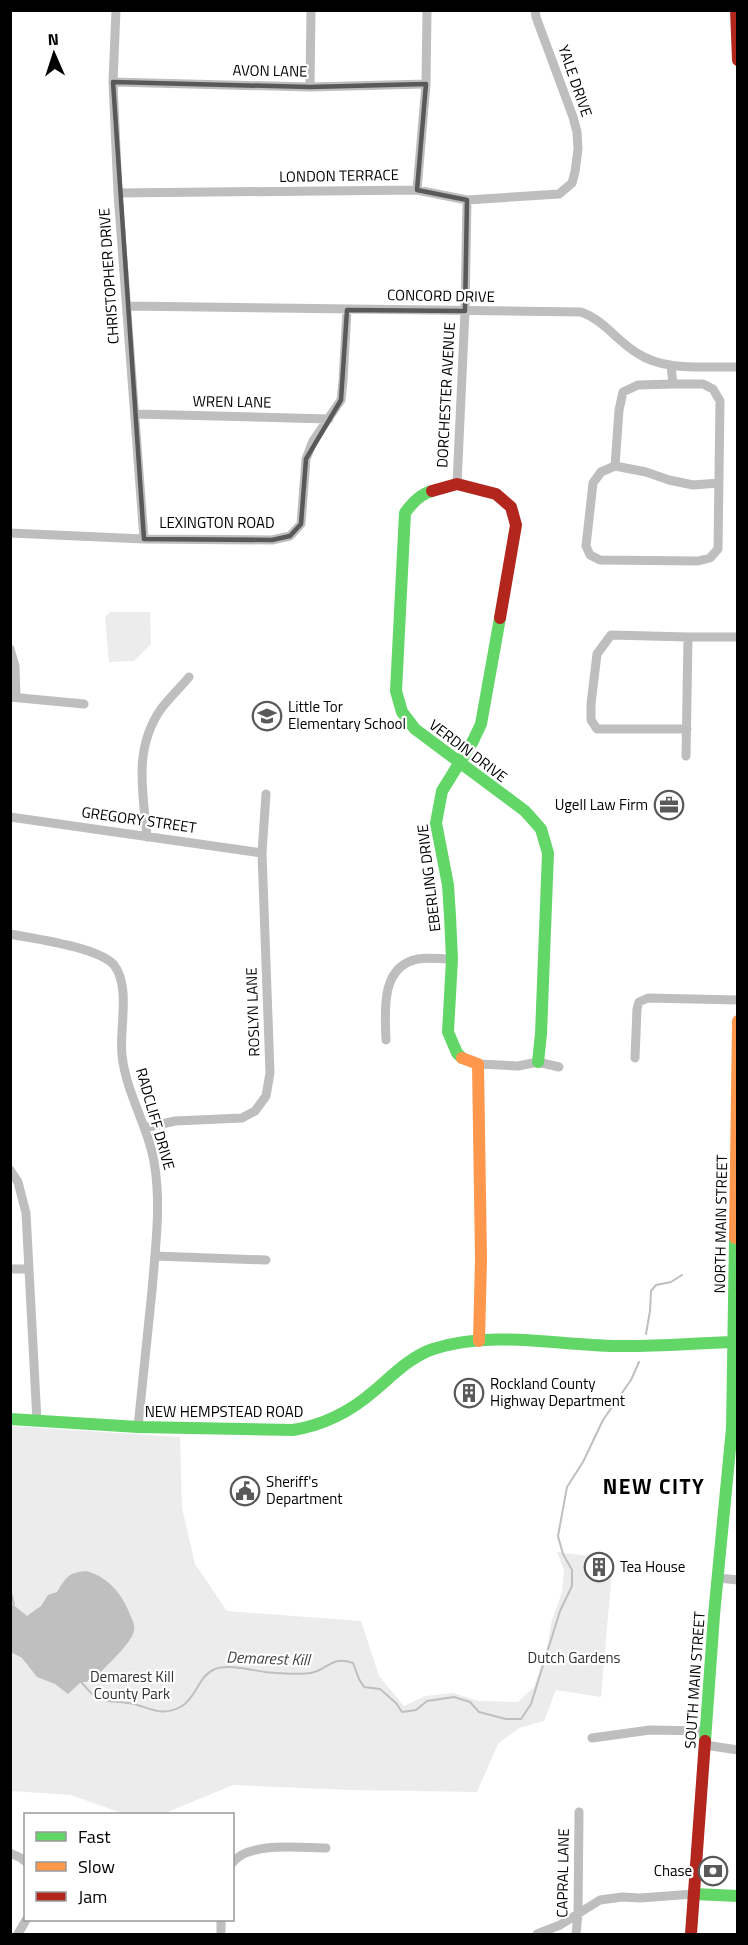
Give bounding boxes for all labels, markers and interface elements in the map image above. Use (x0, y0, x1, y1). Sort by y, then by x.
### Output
north arrow (24, 24, 84, 84)
text: N (47, 27, 59, 51)
street label: YALE DRIVE (552, 42, 599, 120)
street label: AVON LANE (232, 58, 308, 83)
street label: LONDON TERRACE (279, 163, 399, 188)
street label: CHRISTOPHER DRIVE (92, 207, 125, 345)
street label: CONCORD DRIVE (387, 283, 495, 308)
street label: DORCHESTER AVENUE (430, 322, 461, 468)
street label: WREN LANE (192, 389, 272, 414)
street label: LEXINGTON ROAD (159, 511, 275, 534)
place label: Little Tor Elementary School (288, 695, 406, 735)
school or university icon: Little Tor Elementary School (251, 700, 283, 732)
street label: VERDIN DRIVE (424, 714, 512, 788)
office icon: Ugell Law Firm (653, 789, 685, 821)
place label: Ugell Law Firm (555, 793, 648, 816)
street label: GREGORY STREET (80, 800, 198, 839)
street label: EBERLING DRIVE (410, 823, 447, 933)
street label: ROSLYN LANE (239, 967, 266, 1057)
street label: RADCLIFF DRIVE (130, 1065, 181, 1173)
street label: NORTH MAIN STREET (708, 1154, 733, 1294)
place label: Rockland County Highway Department (490, 1372, 626, 1412)
building icon: Rockland County Highway Department (453, 1377, 485, 1409)
street label: NEW HEMPSTEAD ROAD (145, 1400, 303, 1423)
place label: Sheriff's Department (266, 1470, 343, 1510)
district label: NEW CITY (603, 1470, 705, 1502)
public building icon: Sheriff's Department (229, 1475, 261, 1507)
building icon: Tea House (583, 1551, 615, 1583)
place label: Tea House (620, 1555, 685, 1578)
street label: SOUTH MAIN STREET (678, 1611, 711, 1749)
water label: Demarest Kill (226, 1645, 312, 1672)
park label: Dutch Gardens (527, 1646, 621, 1669)
park label: Demarest Kill County Park (90, 1665, 174, 1705)
legend (24, 1813, 234, 1921)
text: Fast (78, 1823, 111, 1850)
street label: CAPRAL LANE (550, 1828, 575, 1918)
text: Slow (78, 1853, 115, 1880)
bank icon: Chase (697, 1855, 729, 1887)
place label: Chase (654, 1859, 692, 1882)
text: Jam (78, 1883, 107, 1910)

